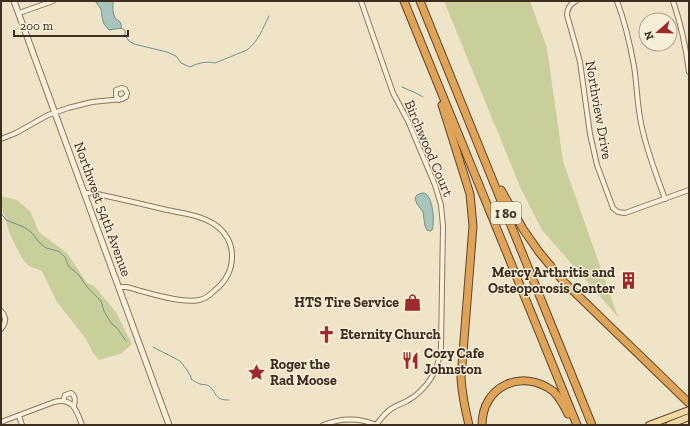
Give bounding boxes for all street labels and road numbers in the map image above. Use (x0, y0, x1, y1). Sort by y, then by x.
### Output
street label: Northview Drive (581, 59, 616, 161)
street label: Birchwood Court (401, 97, 457, 200)
street label: Northwest 54th Avenue (70, 139, 135, 279)
road number: I 80 (491, 202, 521, 224)

